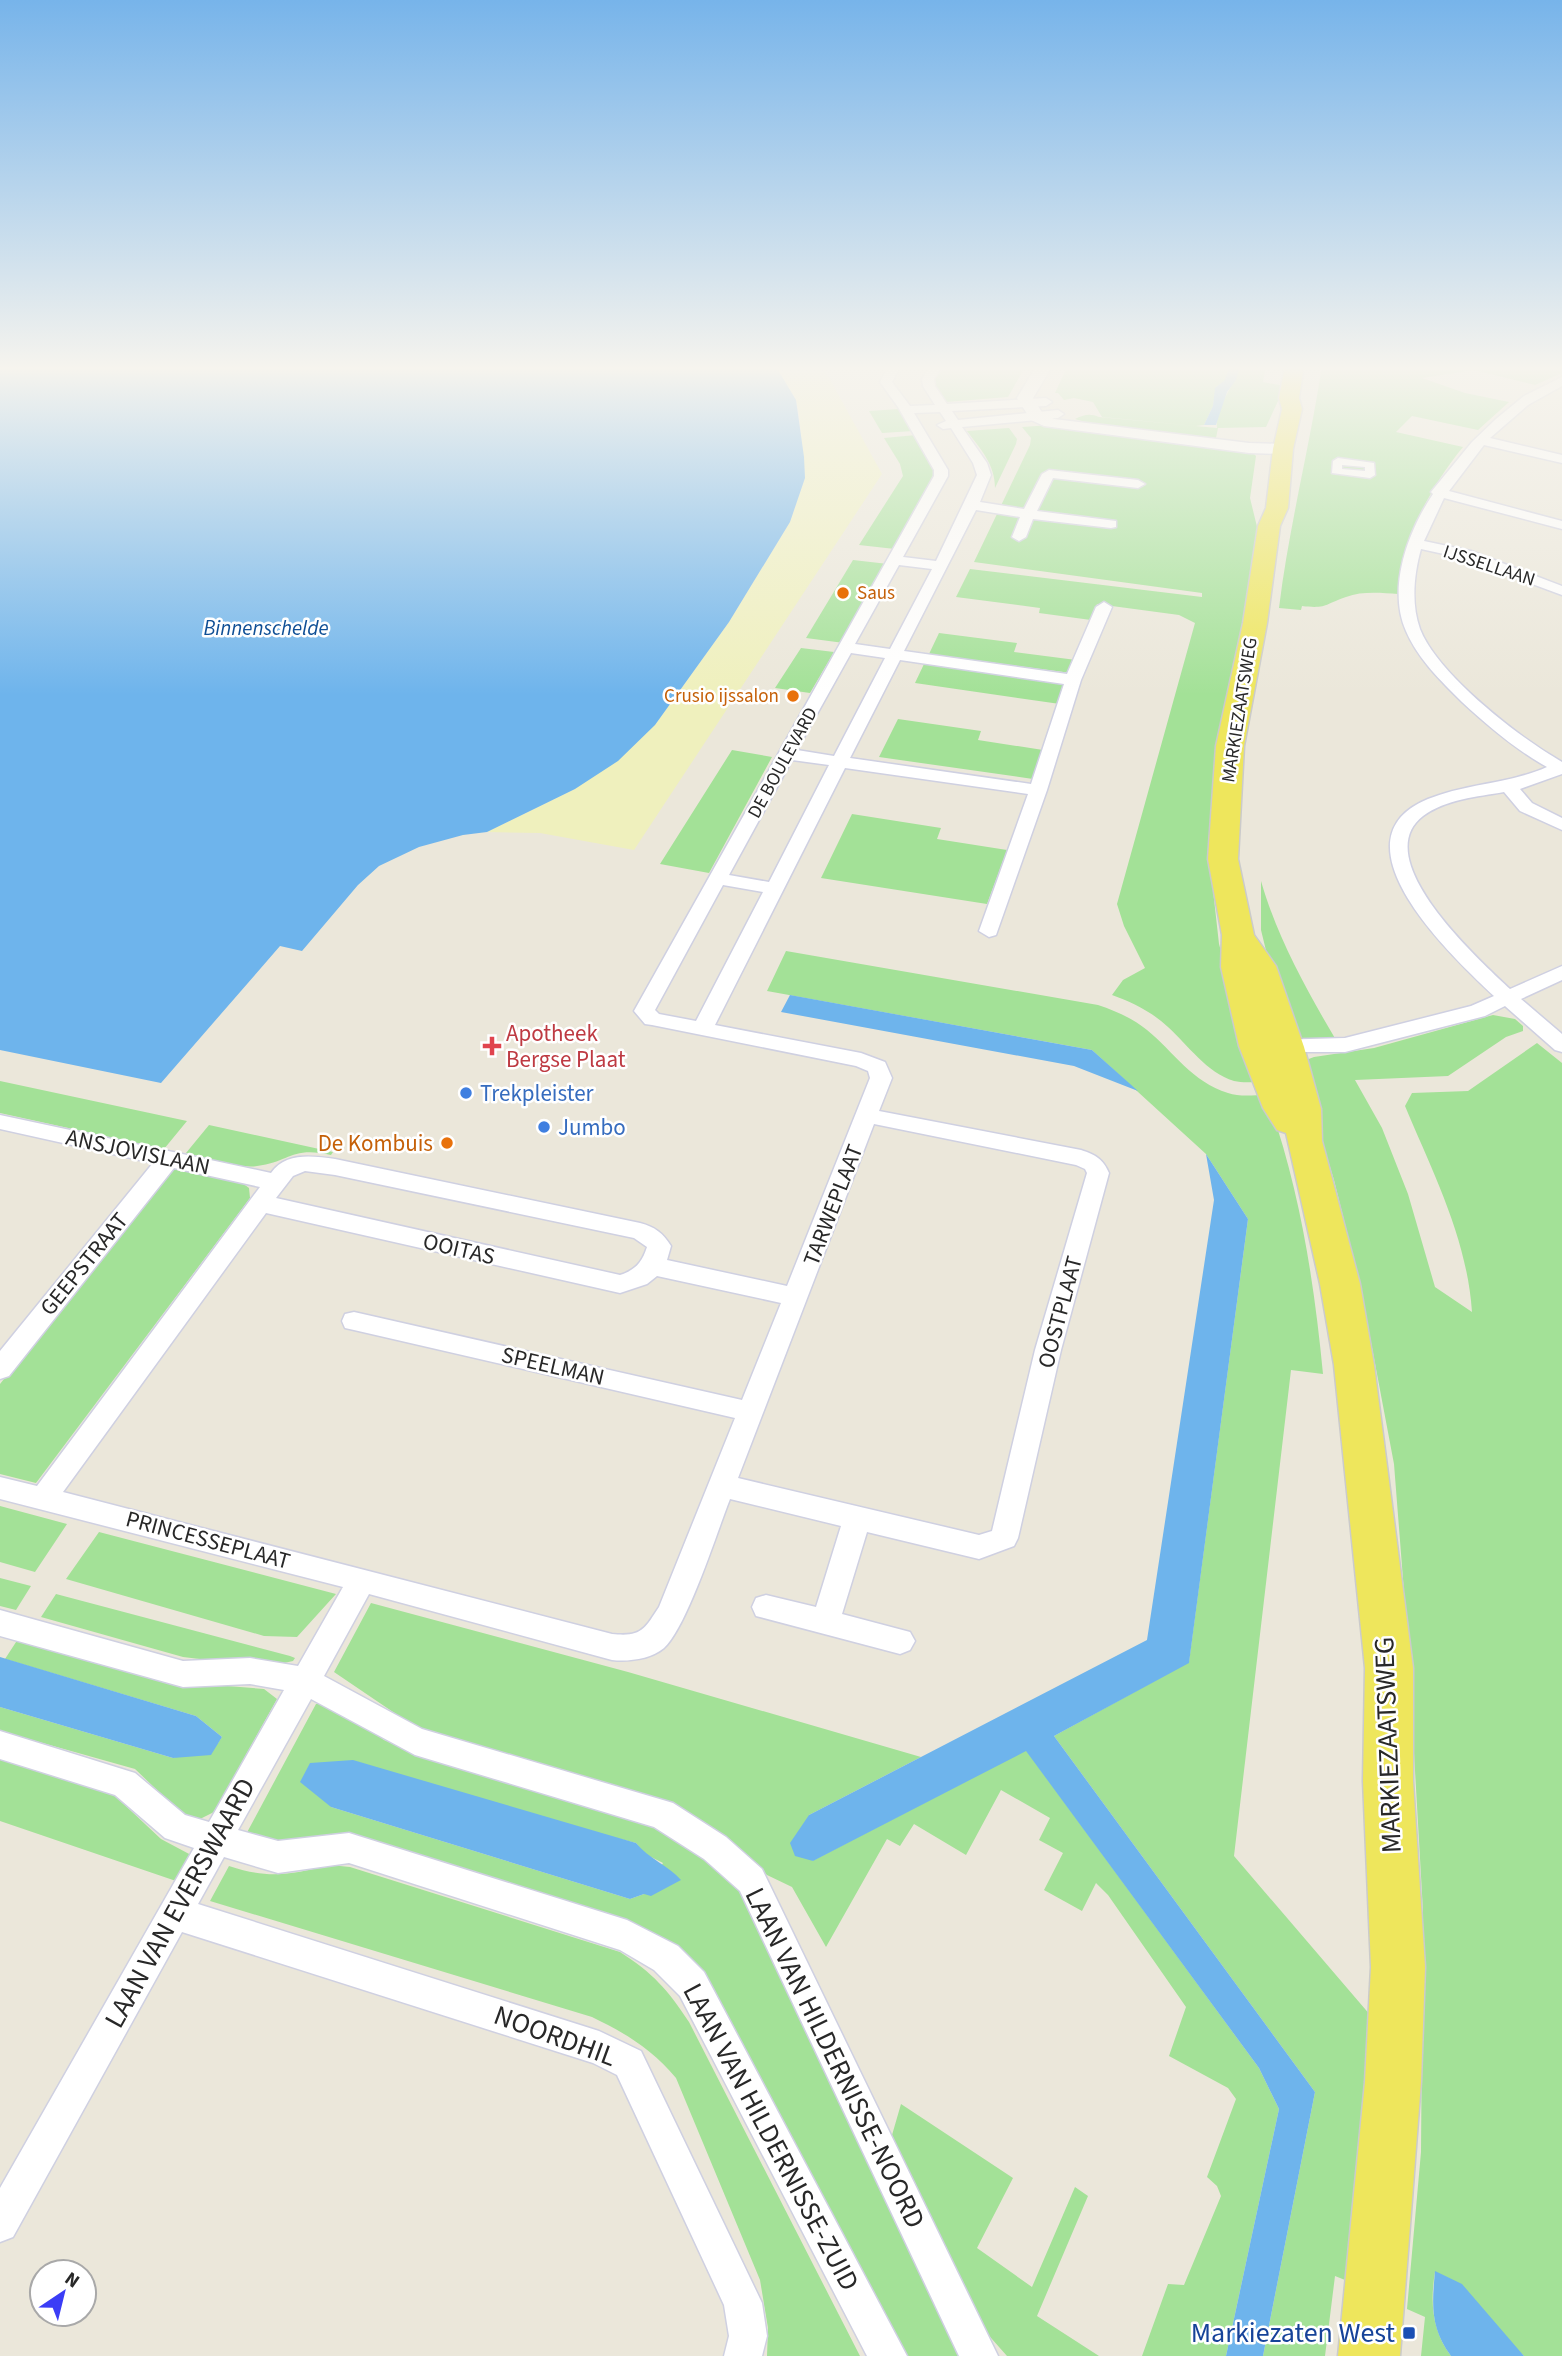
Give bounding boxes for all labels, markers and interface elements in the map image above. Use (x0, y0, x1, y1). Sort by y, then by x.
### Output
street label: IJSSELLAAN (1439, 538, 1539, 594)
place label: Saus (857, 580, 895, 607)
marker: Saus (835, 585, 851, 601)
water label: Binnenschelde (203, 613, 329, 643)
street label: MARKIEZAATSWEG (1215, 635, 1265, 785)
place label: Crusio ijssalon (664, 683, 779, 710)
marker: Crusio ijssalon (785, 688, 801, 704)
street label: DE BOULEVARD (741, 703, 825, 823)
place label: Apotheek Bergse Plaat (506, 1017, 626, 1076)
marker: Apotheek Bergse Plaat (484, 1038, 500, 1054)
place label: Trekpleister (480, 1077, 595, 1110)
marker: Trekpleister (458, 1085, 474, 1101)
place label: Jumbo (558, 1111, 626, 1144)
marker: Jumbo (536, 1119, 552, 1135)
street label: ANSJOVISLAAN (63, 1121, 213, 1183)
place label: De Kombuis (318, 1127, 433, 1160)
marker: De Kombuis (439, 1135, 455, 1151)
street label: TARWEPLAAT (795, 1140, 871, 1270)
street label: GEEPSTRAAT (32, 1205, 136, 1323)
street label: OOITAS (420, 1225, 498, 1273)
street label: OOSTPLAAT (1029, 1252, 1091, 1372)
street label: SPEELMAN (498, 1338, 608, 1394)
street label: PRINCESSEPLAAT (122, 1502, 294, 1578)
street label: MARKIEZAATSWEG (1364, 1636, 1412, 1854)
street label: LAAN VAN EVERSWAARD (95, 1771, 265, 2035)
street label: LAAN VAN HILDERNISSE-NOORD (735, 1881, 935, 2235)
street label: LAAN VAN HILDERNISSE-ZUID (673, 1976, 869, 2298)
street label: NOORDHIL (488, 1995, 622, 2077)
north arrow (28, 2258, 98, 2328)
text: N (59, 2266, 85, 2295)
place label: Markiezaten West (1191, 2313, 1396, 2353)
marker: Markiezaten West (1401, 2325, 1417, 2341)

